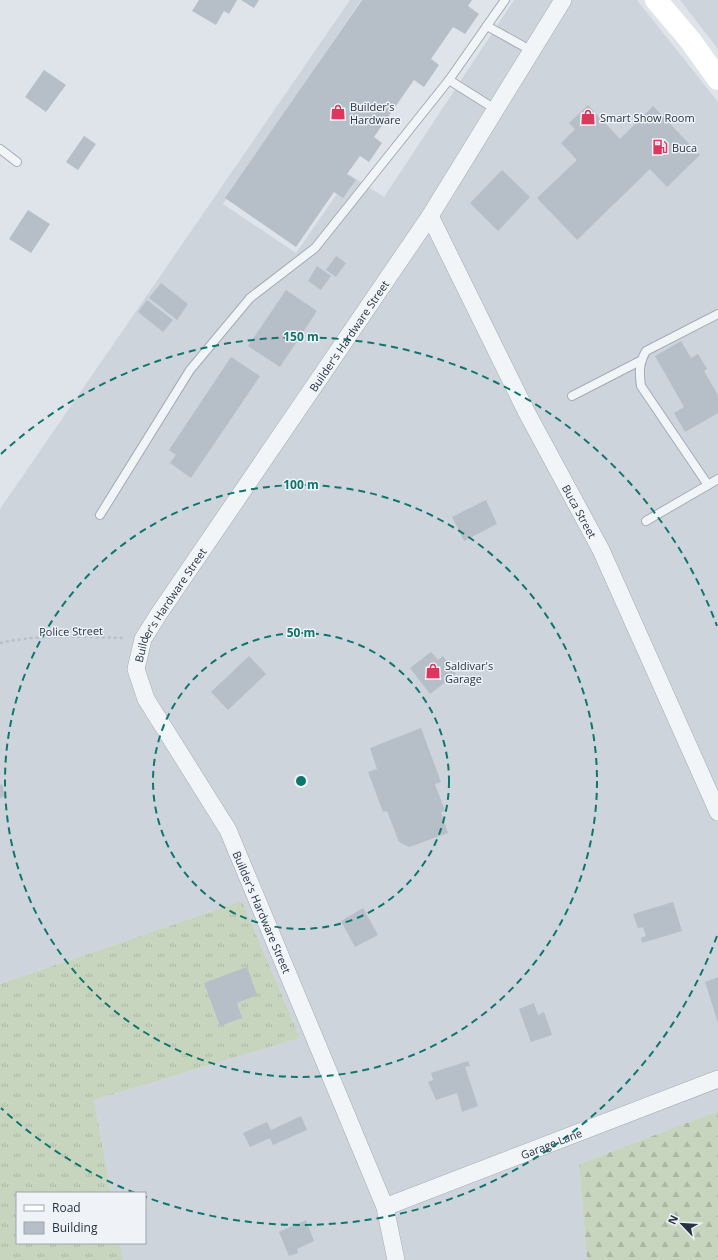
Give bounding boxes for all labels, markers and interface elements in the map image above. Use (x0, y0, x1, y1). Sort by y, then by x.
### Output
place label: Builder's Hardware (350, 99, 401, 127)
shop icon: Builder's Hardware (329, 103, 347, 121)
shop icon: Smart Show Room (579, 108, 597, 126)
place label: Smart Show Room (600, 110, 695, 125)
fuel station icon: Buca (651, 138, 669, 156)
place label: Buca (672, 140, 697, 155)
street label: Builder's Hardware Street (305, 277, 392, 394)
text: 150 m (283, 328, 319, 345)
text: 100 m (283, 476, 319, 493)
street label: Buca Street (559, 482, 601, 541)
street label: Builder's Hardware Street (130, 545, 209, 663)
street label: Police Street (39, 623, 103, 639)
text: 50 m (287, 624, 315, 641)
place label: Saldivar's Garage (445, 658, 493, 686)
shop icon: Saldivar's Garage (424, 662, 442, 680)
centre of rings (294, 774, 308, 788)
street label: Builder's Hardware Street (229, 848, 295, 976)
street label: Garage Lane (518, 1125, 584, 1162)
legend (16, 1192, 146, 1244)
text: Road (52, 1199, 81, 1216)
north arrow (662, 1204, 702, 1244)
text: N (664, 1212, 681, 1227)
text: Building (52, 1219, 98, 1236)

